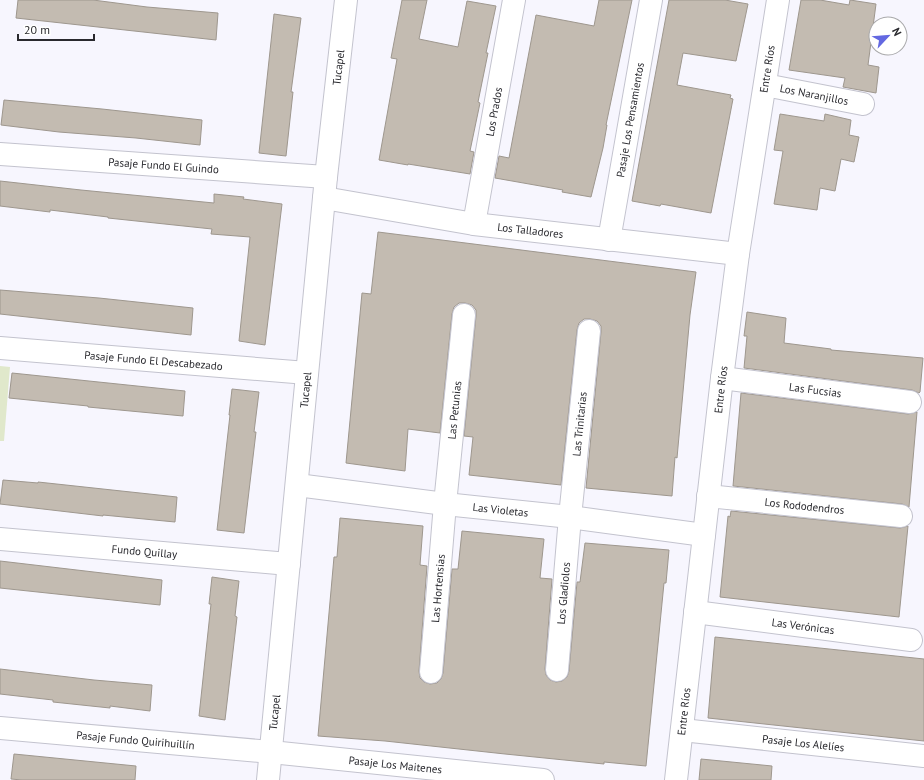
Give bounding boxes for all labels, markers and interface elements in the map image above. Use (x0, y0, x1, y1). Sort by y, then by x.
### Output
scale bar (18, 16, 94, 42)
north arrow (868, 16, 908, 56)
text: 20 m (24, 22, 50, 37)
text: N (889, 25, 905, 38)
street label: Entre Ríos (757, 44, 778, 94)
street label: Tucapel (329, 48, 347, 86)
street label: Pasaje Los Pensamientos (613, 61, 647, 178)
street label: Los Naranjillos (779, 81, 850, 108)
street label: Los Prados (483, 86, 505, 138)
street label: Pasaje Fundo El Guindo (108, 155, 219, 176)
street label: Los Talladores (497, 220, 565, 241)
street label: Pasaje Fundo El Descabezado (84, 348, 223, 373)
street label: Entre Ríos (711, 365, 731, 414)
street label: Tucapel (297, 370, 314, 408)
street label: Las Petunias (445, 380, 464, 440)
street label: Las Fucsias (788, 380, 843, 400)
street label: Las Trinitarias (569, 391, 590, 457)
street label: Los Rododendros (764, 495, 845, 517)
street label: Las Violetas (472, 500, 529, 520)
street label: Fundo Quillay (111, 542, 179, 561)
street label: Las Hortensias (428, 553, 448, 623)
street label: Los Gladiolos (554, 561, 573, 625)
street label: Las Verónicas (771, 615, 836, 637)
street label: Entre Ríos (674, 687, 694, 736)
street label: Tucapel (266, 693, 283, 731)
street label: Pasaje Fundo Quirihuillín (76, 728, 195, 752)
street label: Pasaje Los Alelíes (761, 732, 845, 754)
street label: Pasaje Los Maitenes (348, 753, 443, 777)

